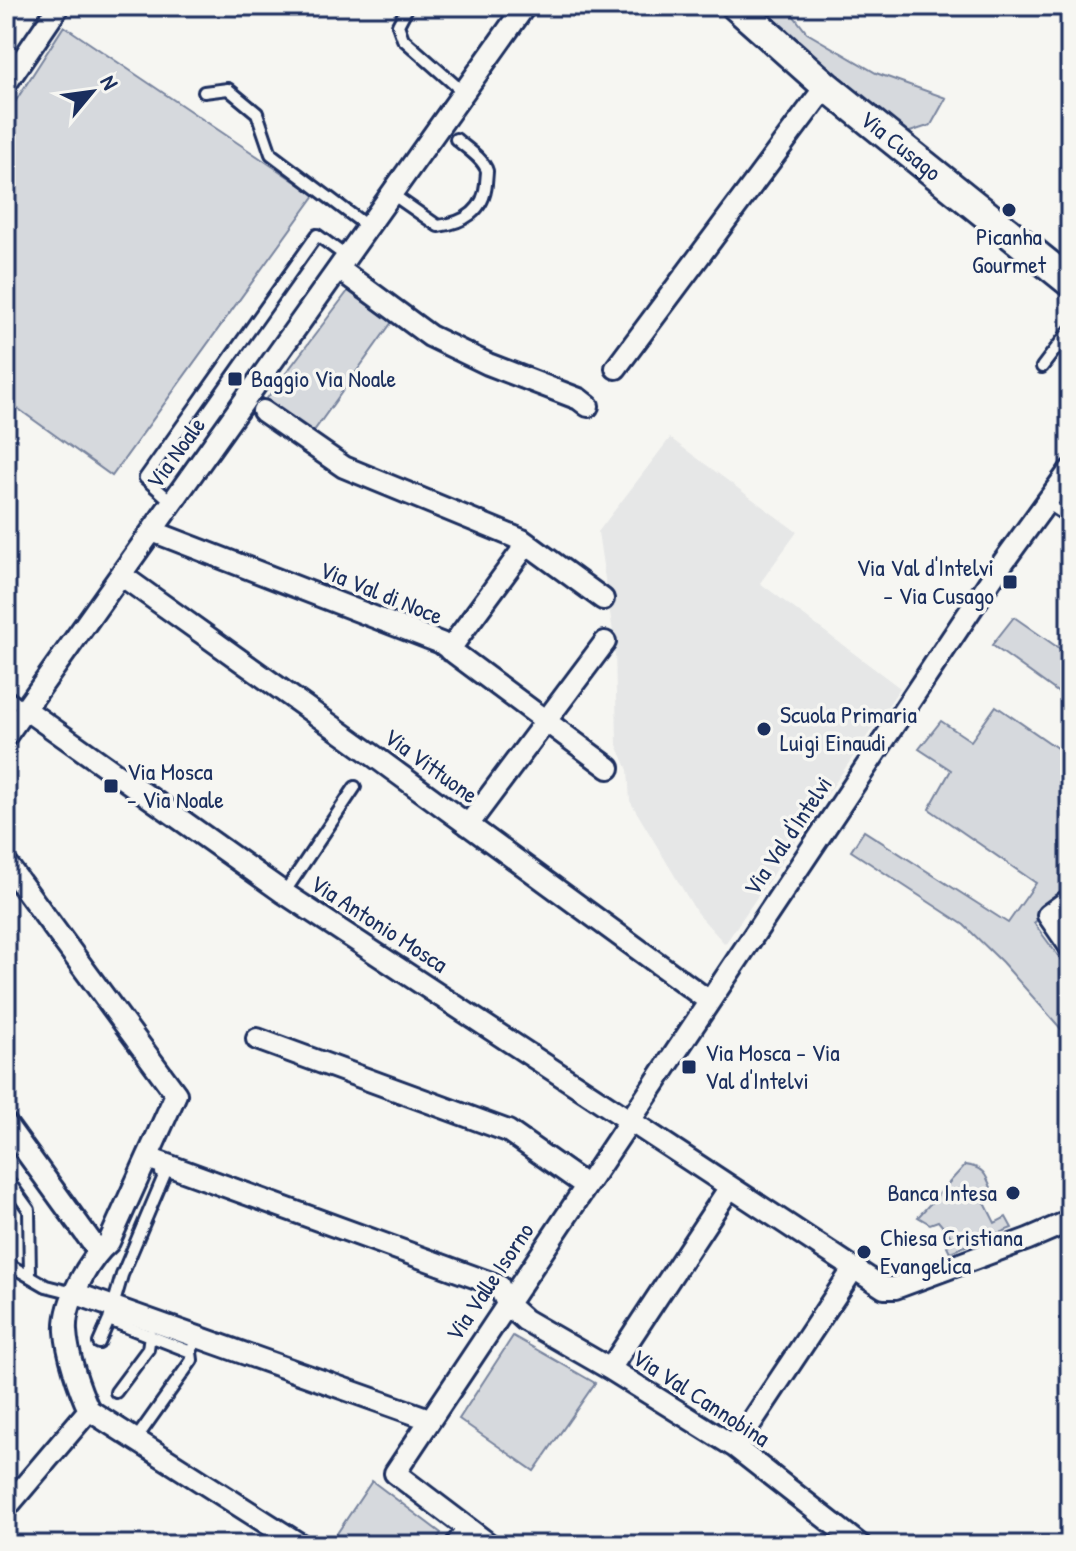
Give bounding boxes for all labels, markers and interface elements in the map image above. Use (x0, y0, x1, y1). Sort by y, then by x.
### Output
north arrow (52, 52, 132, 132)
text: N (94, 70, 126, 95)
street label: Via Cusago (854, 103, 949, 188)
marker: Picanha Gourmet (1000, 201, 1018, 219)
place label: Picanha Gourmet (972, 220, 1047, 280)
place label: Baggio Via Noale (251, 362, 397, 394)
marker: Baggio Via Noale (226, 370, 244, 388)
street label: Via Noale (138, 410, 212, 495)
place label: Via Val d'Intelvi - Via Cusago (856, 551, 994, 611)
street label: Via Val di Noce (315, 553, 448, 631)
marker: Via Val d'Intelvi - Via Cusago (1001, 573, 1019, 591)
place label: Scuola Primaria Luigi Einaudi (780, 698, 917, 758)
street label: Via Vittuone (378, 720, 485, 810)
marker: Scuola Primaria Luigi Einaudi (755, 720, 773, 738)
place label: Via Mosca - Via Noale (127, 755, 224, 815)
street label: Via Val d'Intelvi (735, 769, 839, 901)
marker: Via Mosca - Via Noale (102, 777, 120, 795)
street label: Via Antonio Mosca (305, 867, 454, 980)
place label: Via Mosca - Via Val d'Intelvi (705, 1036, 840, 1096)
marker: Via Mosca - Via Val d'Intelvi (680, 1058, 698, 1076)
place label: Banca Intesa (887, 1176, 997, 1208)
marker: Banca Intesa (1004, 1184, 1022, 1202)
street label: Via Valle Isorno (438, 1216, 541, 1347)
place label: Chiesa Cristiana Evangelica (880, 1221, 1023, 1281)
marker: Chiesa Cristiana Evangelica (855, 1243, 873, 1261)
street label: Via Val Cannobina (627, 1341, 777, 1454)

